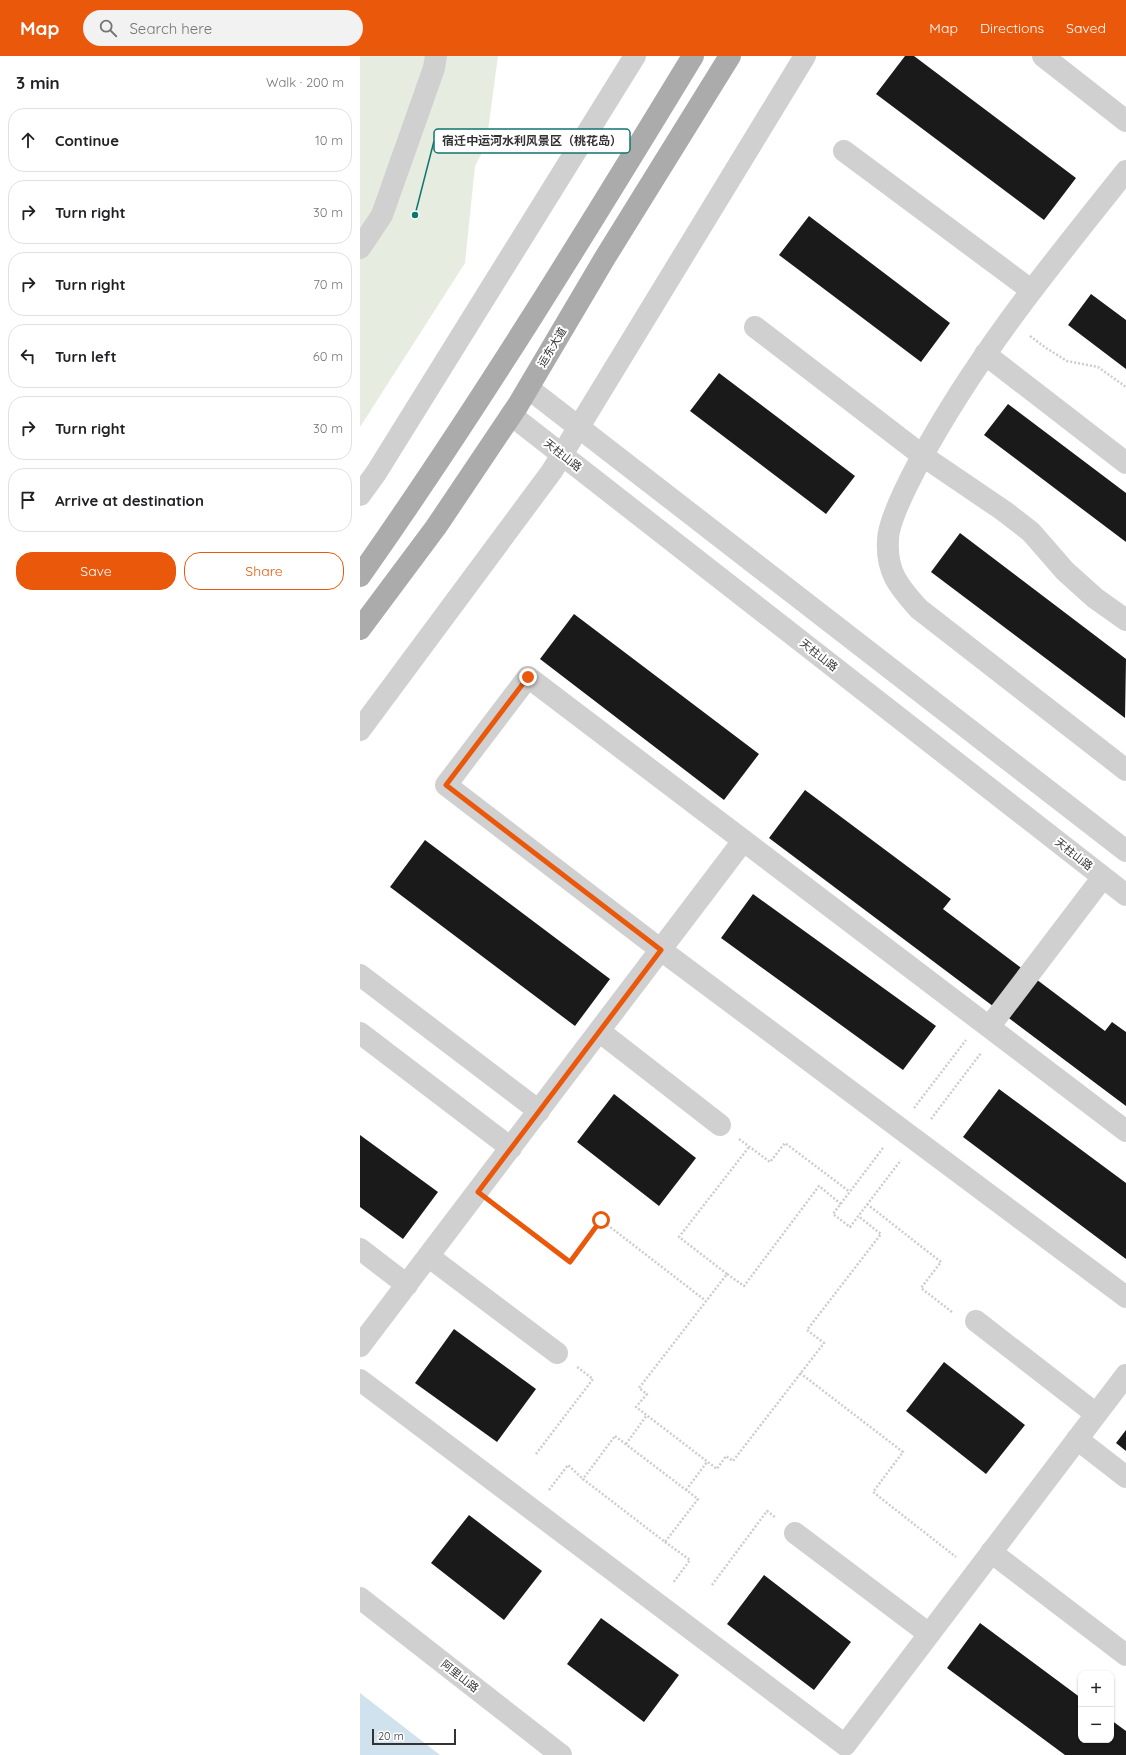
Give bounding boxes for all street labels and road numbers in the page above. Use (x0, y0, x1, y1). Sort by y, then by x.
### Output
street label: 运东大道 (535, 325, 569, 369)
street label: 天柱山路 (541, 436, 585, 474)
street label: 天柱山路 (797, 636, 841, 674)
street label: 天柱山路 (1052, 835, 1096, 873)
street label: 阿里山路 (438, 1657, 482, 1695)

